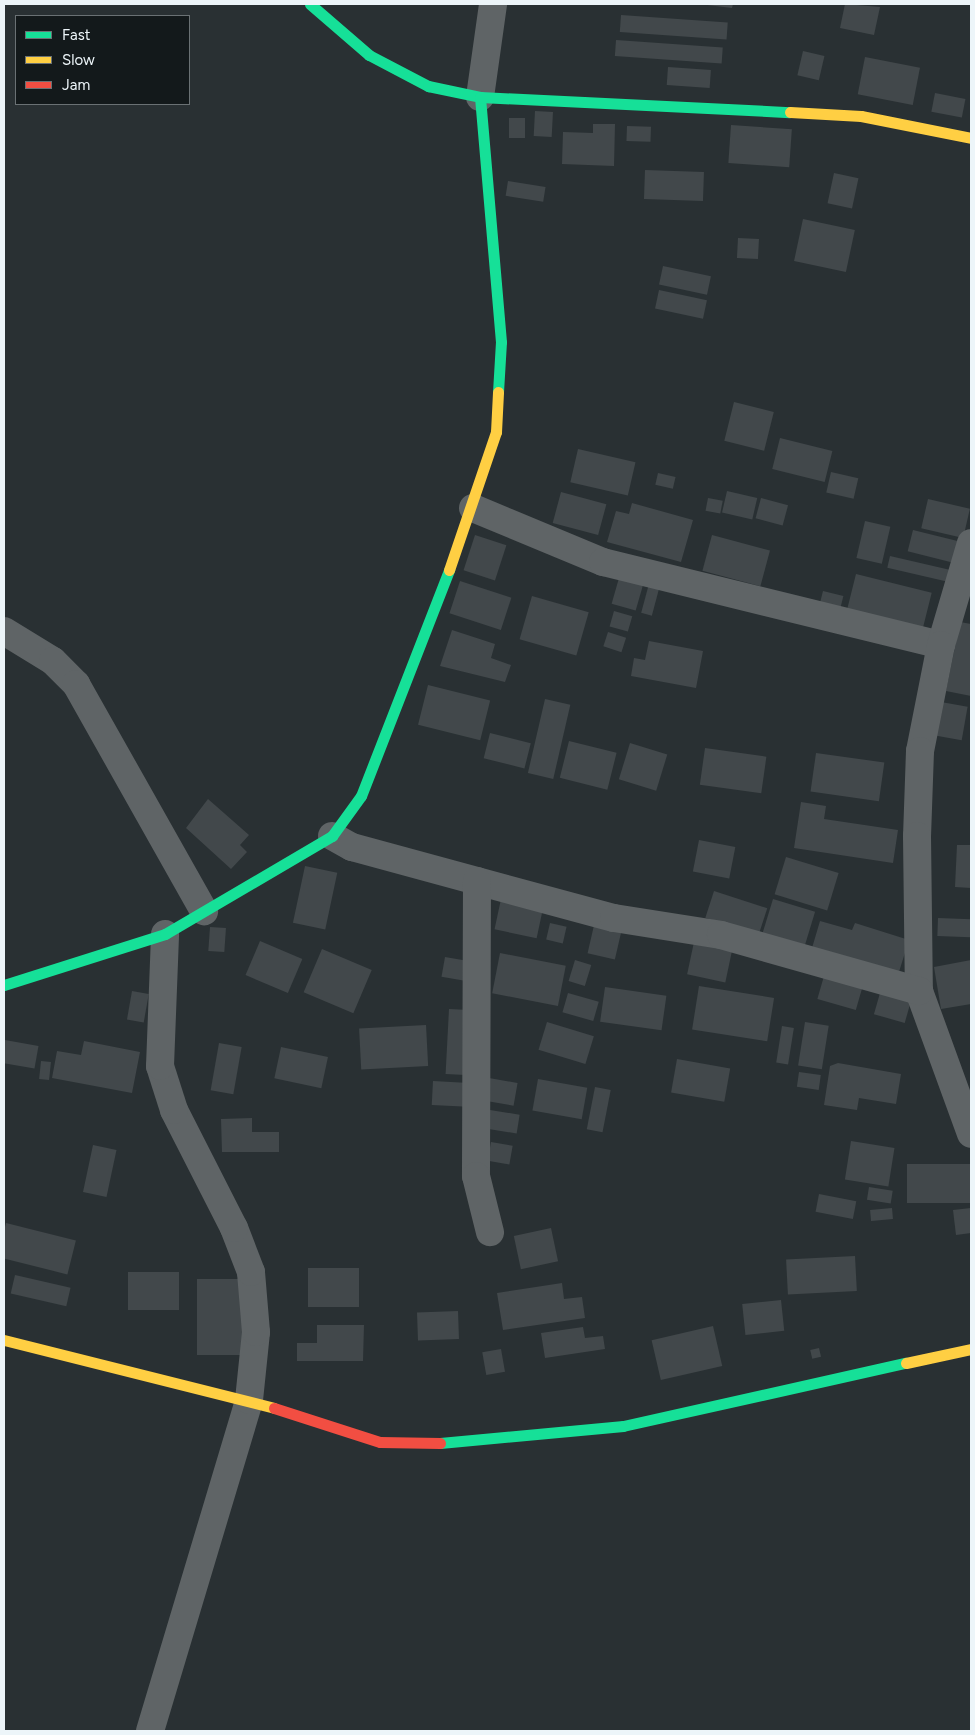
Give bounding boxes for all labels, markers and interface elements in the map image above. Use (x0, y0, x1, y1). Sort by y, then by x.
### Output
legend (15, 15, 190, 105)
text: Fast (62, 26, 90, 44)
text: Slow (62, 51, 95, 69)
text: Jam (62, 76, 90, 94)

